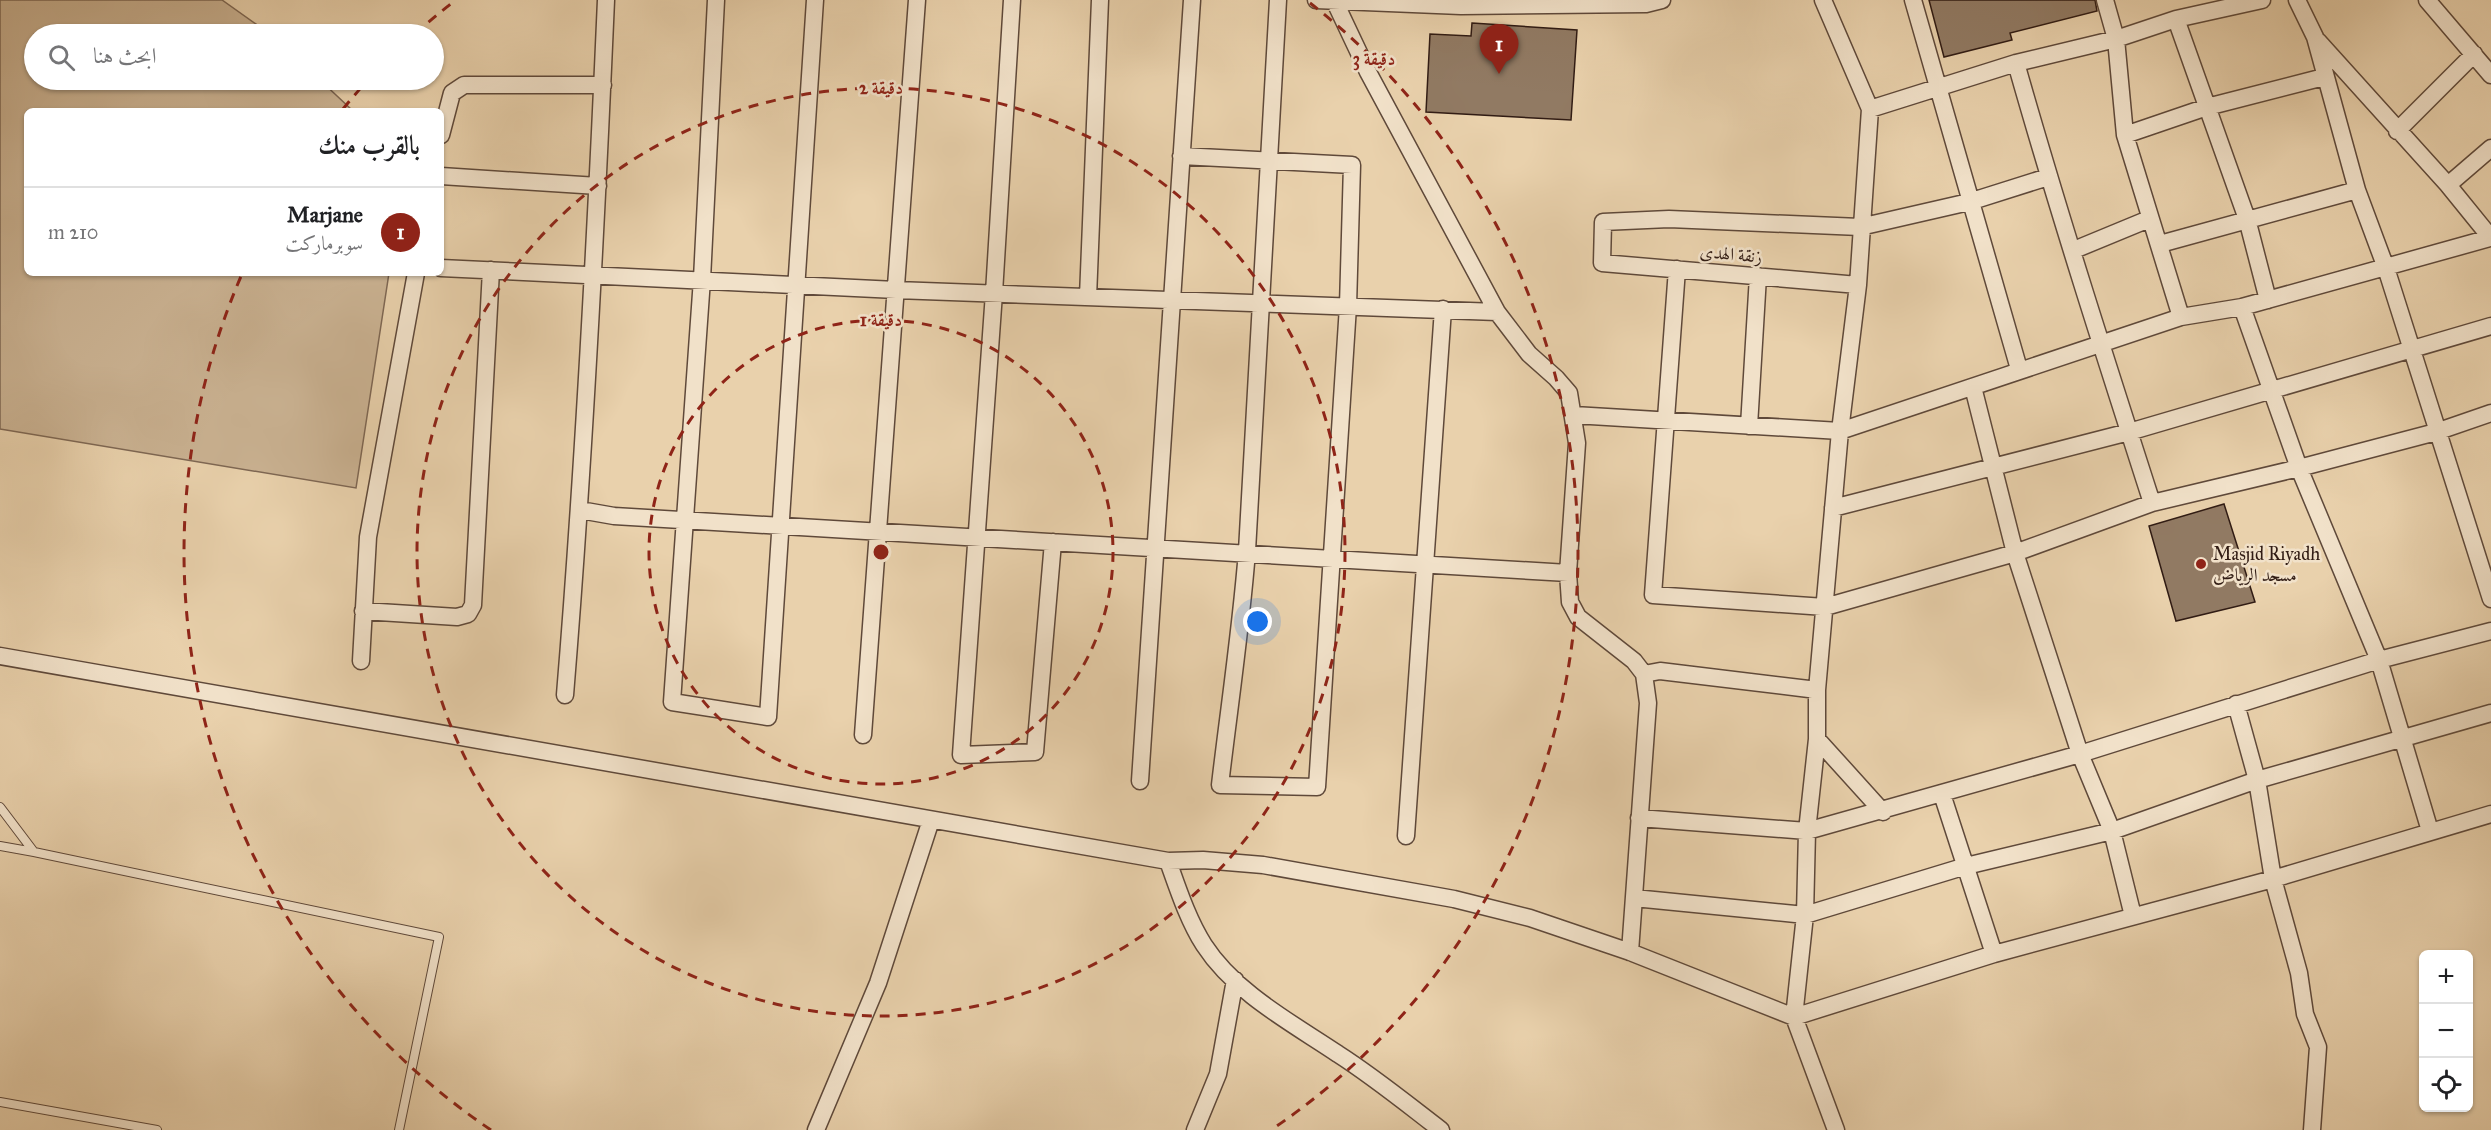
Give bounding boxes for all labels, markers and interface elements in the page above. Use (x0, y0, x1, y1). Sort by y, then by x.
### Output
search box (24, 24, 444, 90)
pin: 1 (1480, 25, 1518, 74)
icon: search (45, 41, 78, 74)
text: ابحث هنا (93, 42, 156, 69)
text: 3 دقيقة (1353, 48, 1395, 71)
text: 2 دقيقة (859, 77, 903, 99)
text: بالقرب منك (318, 129, 420, 161)
text: Marjane (287, 201, 363, 228)
text: 210 m (48, 220, 98, 244)
text: 1 (397, 220, 404, 244)
text: سوبرماركت (285, 231, 363, 255)
street label: زنقة الهدى (1699, 240, 1763, 268)
text: 1 دقيقة (860, 309, 902, 331)
centre of rings (871, 542, 891, 562)
place label: Masjid Riyadh مسجد الرياض (2213, 543, 2320, 586)
marker: Masjid Riyadh مسجد الرياض (2194, 557, 2208, 571)
your location (1243, 607, 1272, 636)
map controls (2419, 950, 2473, 1112)
button: + (2419, 950, 2473, 1004)
button: − (2419, 1004, 2473, 1058)
button: locate (2419, 1058, 2473, 1112)

